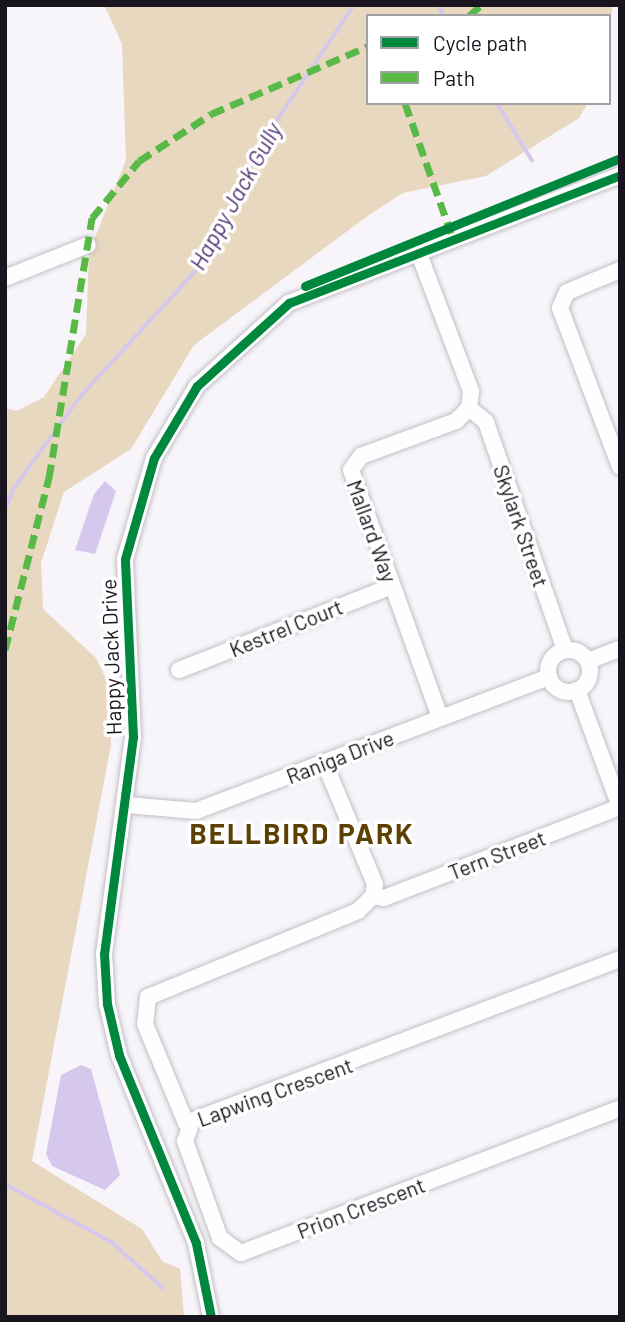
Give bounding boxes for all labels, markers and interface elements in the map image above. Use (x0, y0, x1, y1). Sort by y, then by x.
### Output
legend (366, 14, 611, 105)
text: Cycle path (433, 30, 527, 55)
text: Path (433, 65, 475, 90)
water label: Happy Jack Gully (183, 117, 287, 275)
street label: Skylark Street (488, 462, 554, 590)
street label: Mallard Way (342, 476, 402, 586)
street label: Happy Jack Drive (96, 578, 126, 736)
street label: Kestrel Court (226, 594, 346, 662)
street label: Raniga Drive (283, 725, 397, 789)
district label: BELLBIRD PARK (191, 816, 413, 850)
street label: Tern Street (445, 825, 549, 885)
street label: Lapwing Crescent (194, 1052, 356, 1132)
street label: Prion Crescent (294, 1172, 428, 1244)

